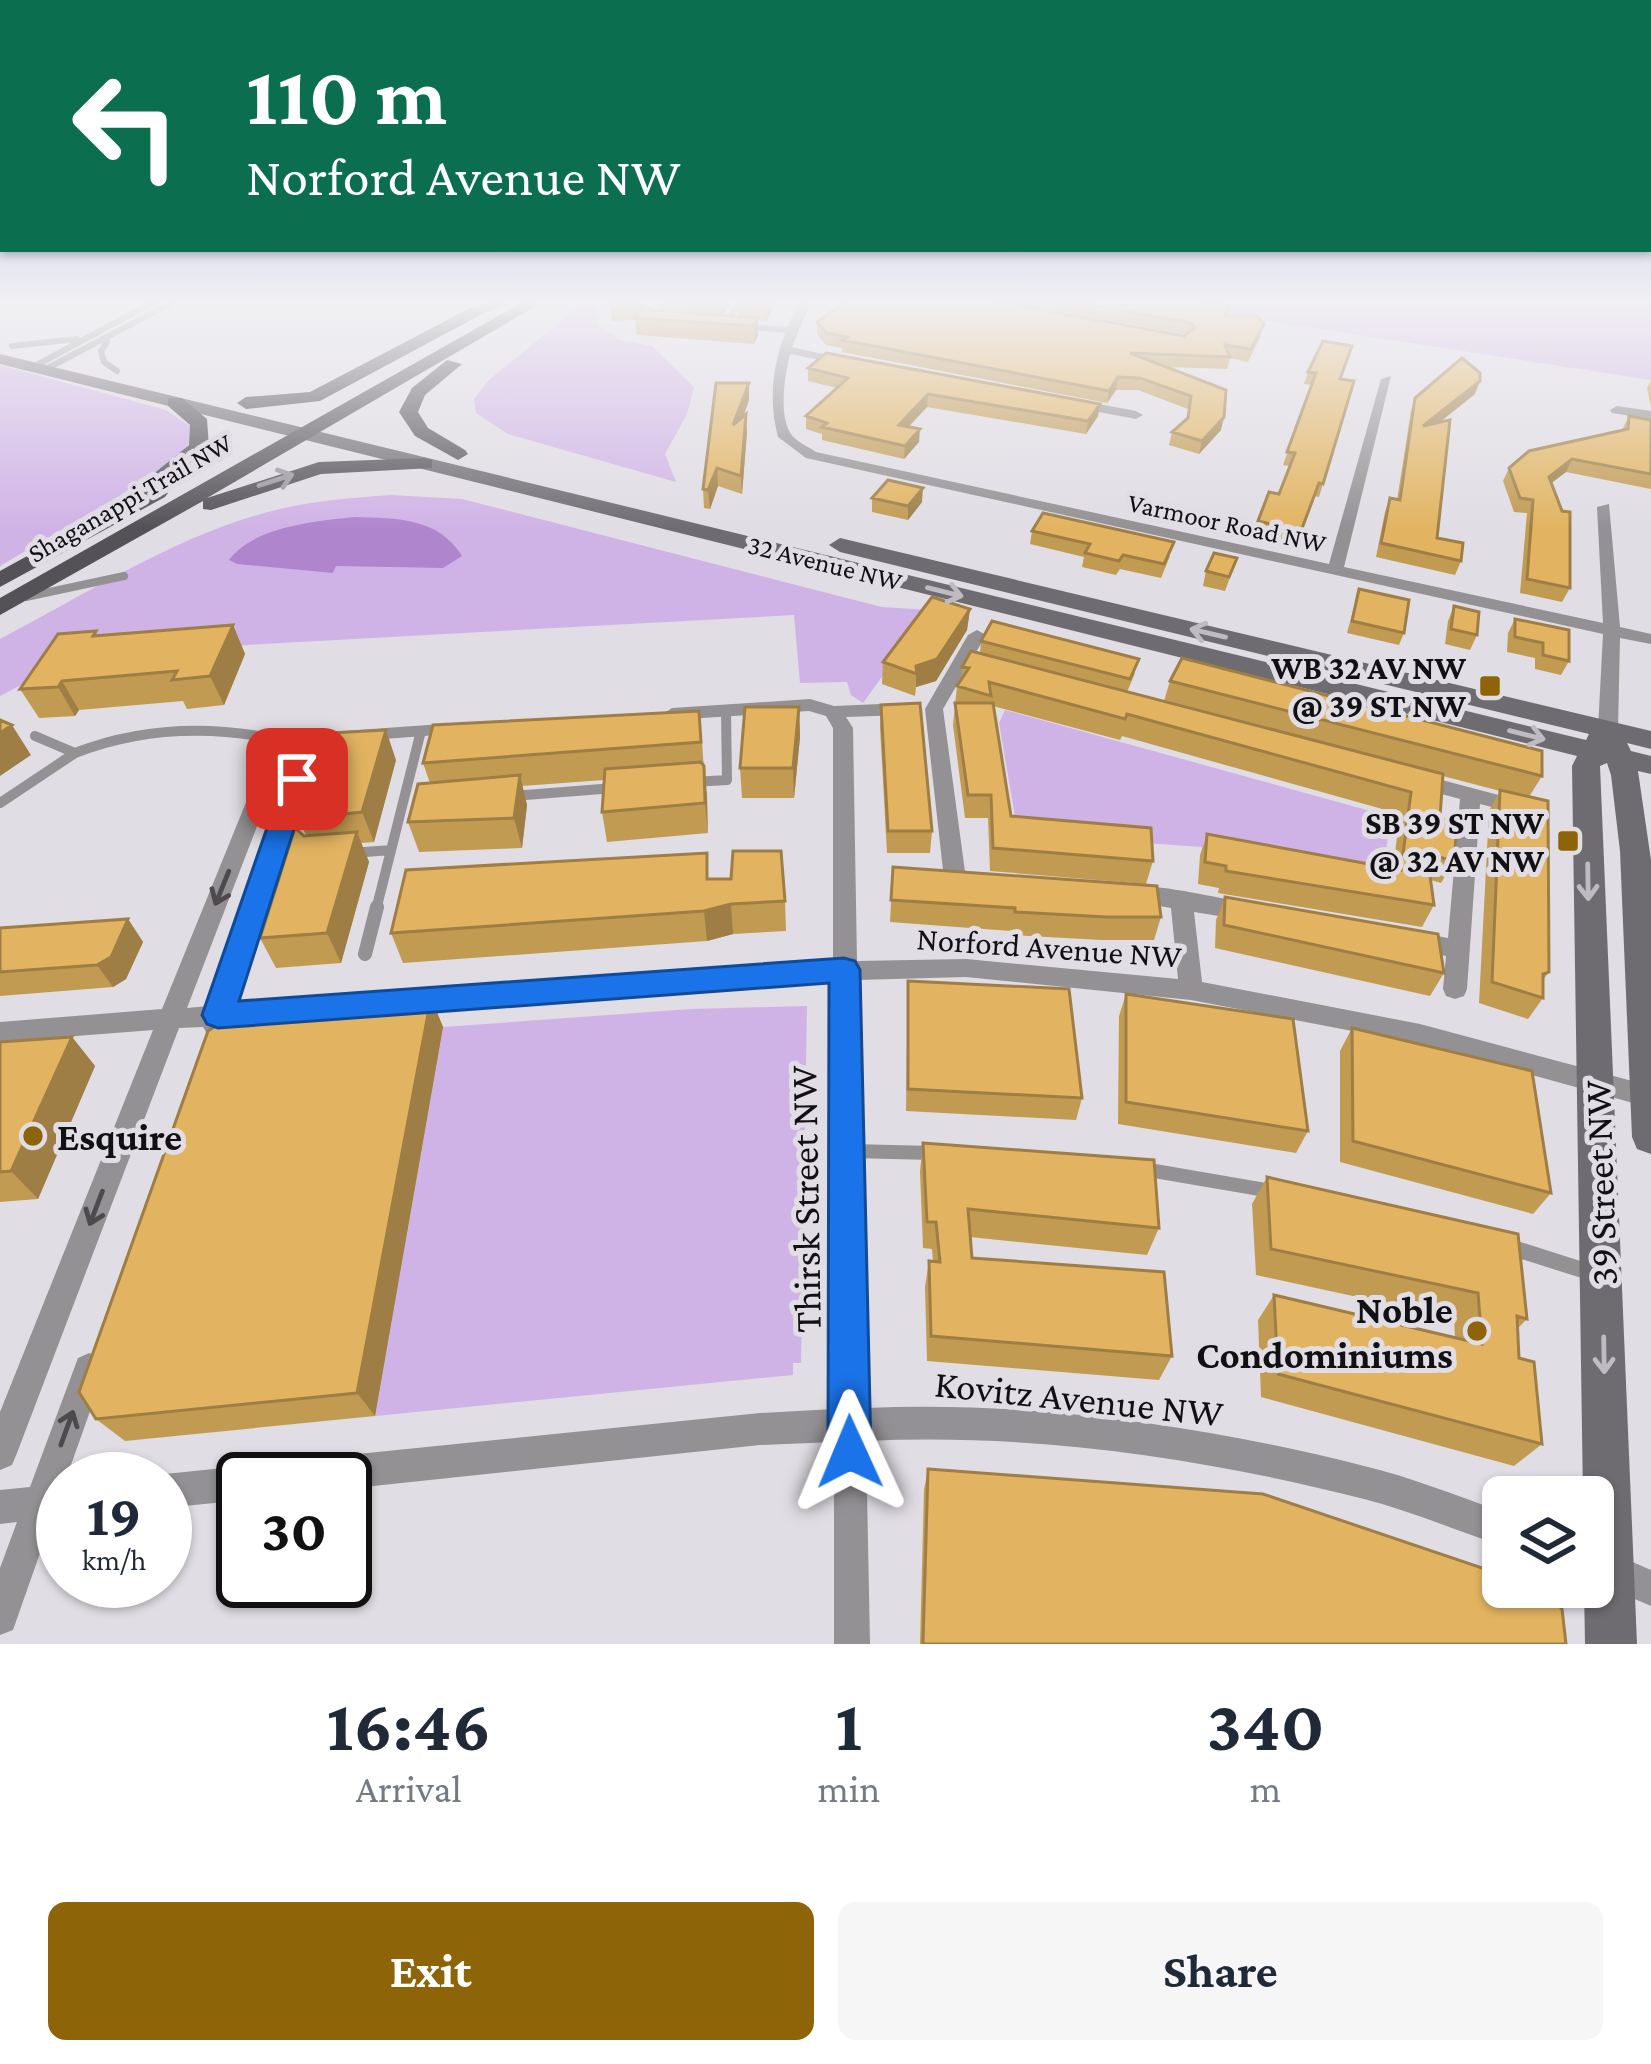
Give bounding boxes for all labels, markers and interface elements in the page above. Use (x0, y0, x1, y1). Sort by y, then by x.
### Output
icon: left (48, 48, 204, 204)
text: 110 m (246, 49, 447, 142)
text: Norford Avenue NW (246, 147, 681, 207)
street label: Shaganappi Trail NW (23, 427, 237, 569)
one-way arrow (256, 467, 294, 489)
street label: Varmoor Road NW (1125, 487, 1329, 559)
street label: 32 Avenue NW (745, 529, 905, 597)
one-way arrow (925, 582, 963, 604)
one-way arrow (1190, 621, 1228, 643)
place label: WB 32 AV NW @ 39 ST NW (1270, 649, 1467, 724)
marker: WB 32 AV NW @ 39 ST NW (1477, 673, 1503, 699)
one-way arrow (1508, 725, 1546, 747)
pin (246, 728, 348, 830)
icon: arrive (264, 746, 330, 812)
place label: SB 39 ST NW @ 32 AV NW (1365, 804, 1545, 879)
marker: SB 39 ST NW @ 32 AV NW (1555, 828, 1581, 854)
one-way arrow (1577, 862, 1600, 901)
one-way arrow (209, 868, 231, 905)
street label: Norford Avenue NW (915, 919, 1183, 975)
street label: Thirsk Street NW (781, 1065, 829, 1333)
street label: 39 Street NW (1575, 1079, 1625, 1287)
place label: Esquire (57, 1115, 182, 1158)
marker: Esquire (20, 1123, 46, 1149)
one-way arrow (83, 1188, 105, 1225)
place label: Noble Condominiums (1196, 1288, 1453, 1376)
marker: Noble Condominiums (1464, 1318, 1490, 1344)
one-way arrow (1593, 1335, 1615, 1374)
street label: Kovitz Avenue NW (933, 1361, 1225, 1435)
position arrow (787, 1389, 913, 1515)
one-way arrow (58, 1410, 80, 1447)
speed limit sign: 30 (216, 1452, 372, 1608)
map controls (1482, 1476, 1614, 1608)
button: layers (1482, 1476, 1614, 1608)
text: 19 (86, 1481, 142, 1548)
text: km/h (82, 1543, 146, 1576)
text: 16:46 (327, 1685, 491, 1765)
text: 1 (835, 1685, 862, 1765)
text: 340 (1207, 1685, 1324, 1765)
text: Arrival (356, 1767, 462, 1810)
text: min (818, 1767, 880, 1810)
text: m (1250, 1767, 1281, 1810)
button: Exit (48, 1902, 814, 2040)
button: Share (838, 1902, 1603, 2040)

